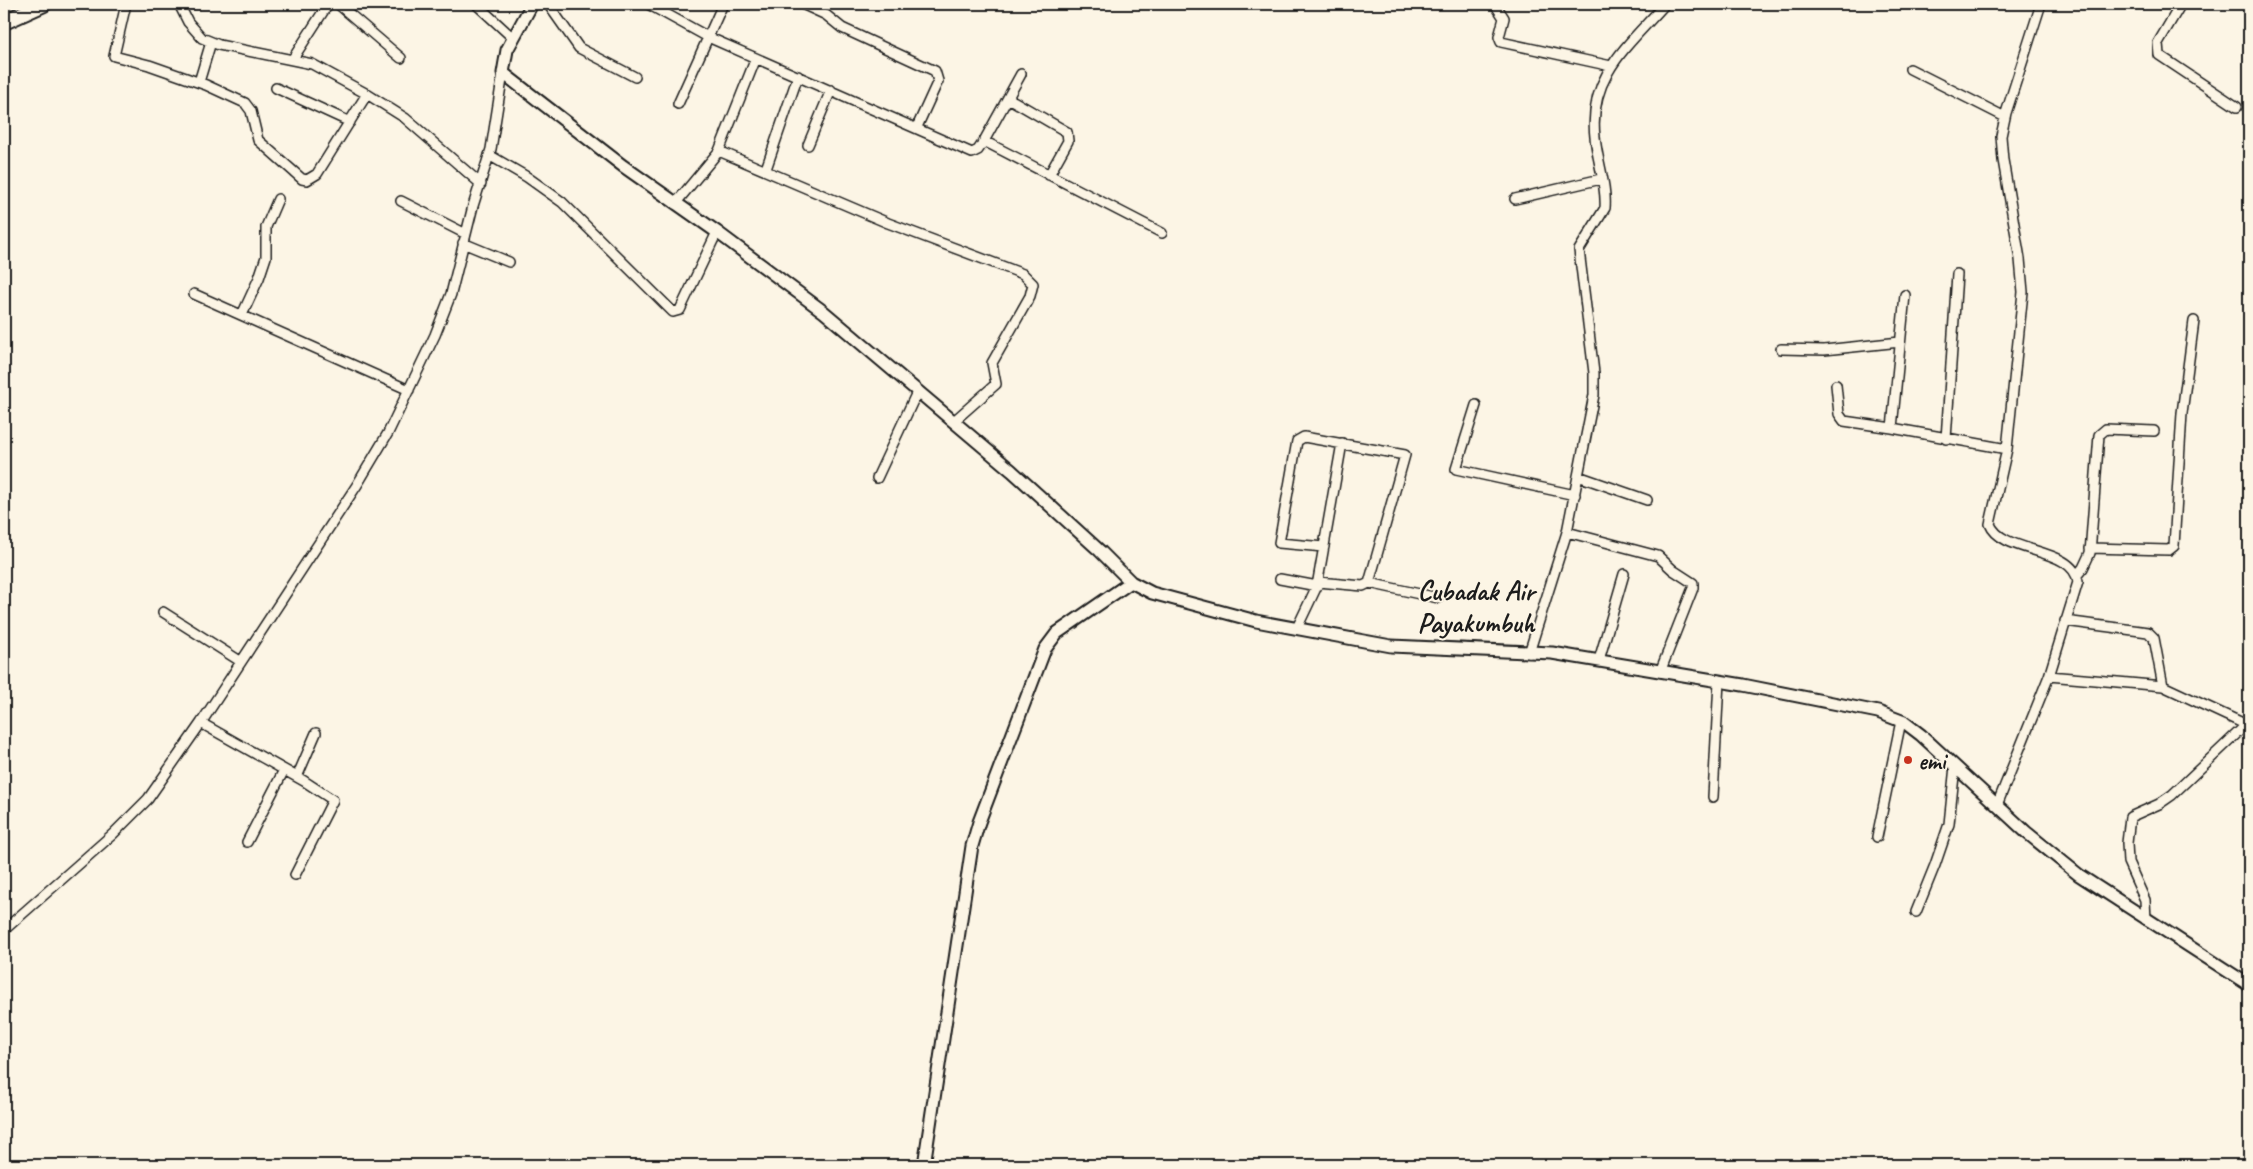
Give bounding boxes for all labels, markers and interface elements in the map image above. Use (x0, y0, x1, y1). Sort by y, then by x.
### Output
district label: Cubadak Air Payakumbuh (1417, 573, 1538, 640)
place label: emi (1918, 745, 1949, 777)
marker: emi (1902, 754, 1914, 766)

